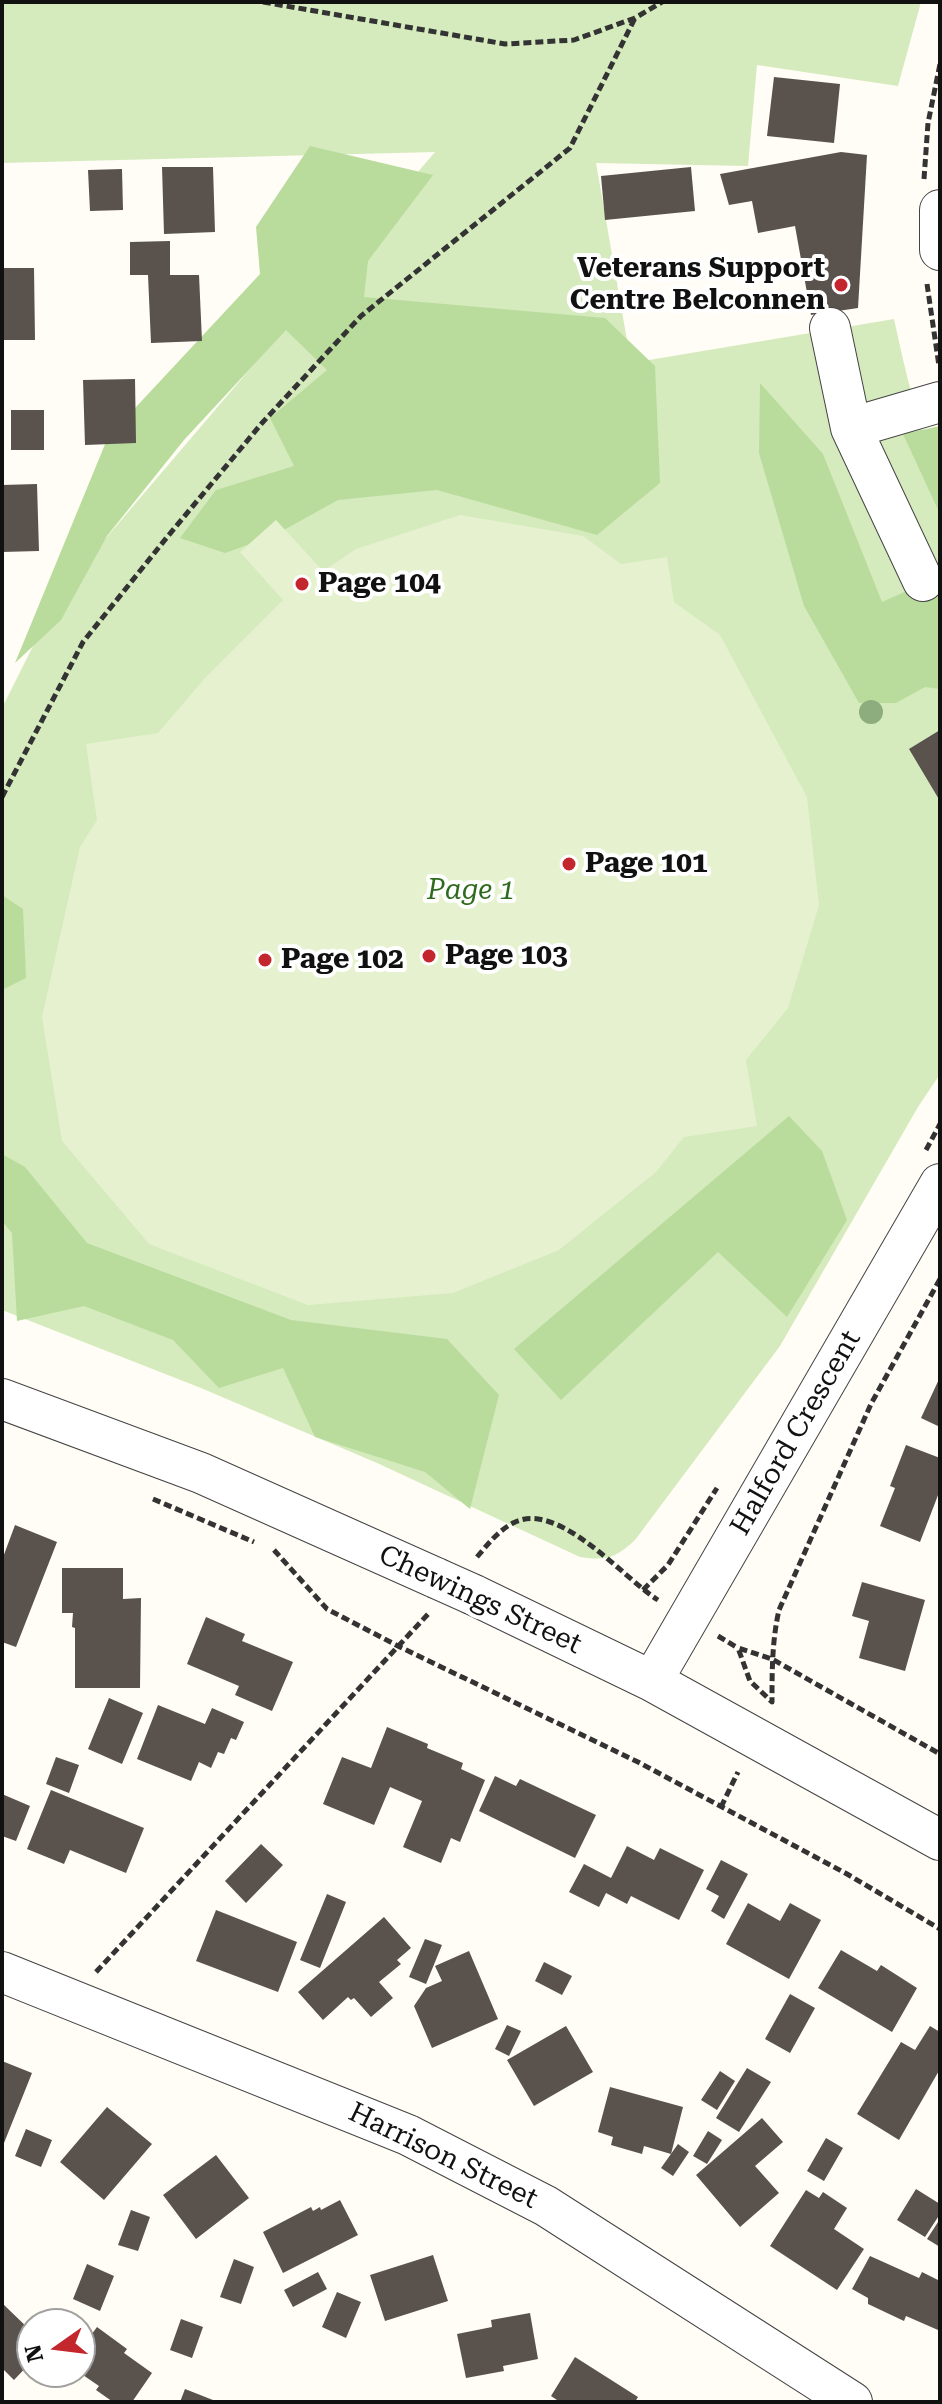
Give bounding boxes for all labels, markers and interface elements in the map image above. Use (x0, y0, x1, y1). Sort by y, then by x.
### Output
place label: Veterans Support Centre Belconnen (570, 252, 825, 318)
marker: Veterans Support Centre Belconnen (832, 276, 850, 294)
place label: Page 104 (318, 567, 441, 601)
marker: Page 104 (293, 575, 311, 593)
place label: Page 101 (585, 847, 708, 881)
marker: Page 101 (560, 855, 578, 873)
park label: Page 1 (427, 874, 515, 908)
place label: Page 103 (445, 939, 568, 973)
place label: Page 102 (281, 943, 404, 977)
marker: Page 103 (420, 947, 438, 965)
marker: Page 102 (256, 951, 274, 969)
street label: Halford Crescent (724, 1325, 868, 1541)
street label: Chewings Street (373, 1538, 587, 1662)
street label: Harrison Street (343, 2096, 543, 2216)
north arrow (16, 2308, 96, 2388)
text: N (20, 2342, 48, 2365)

